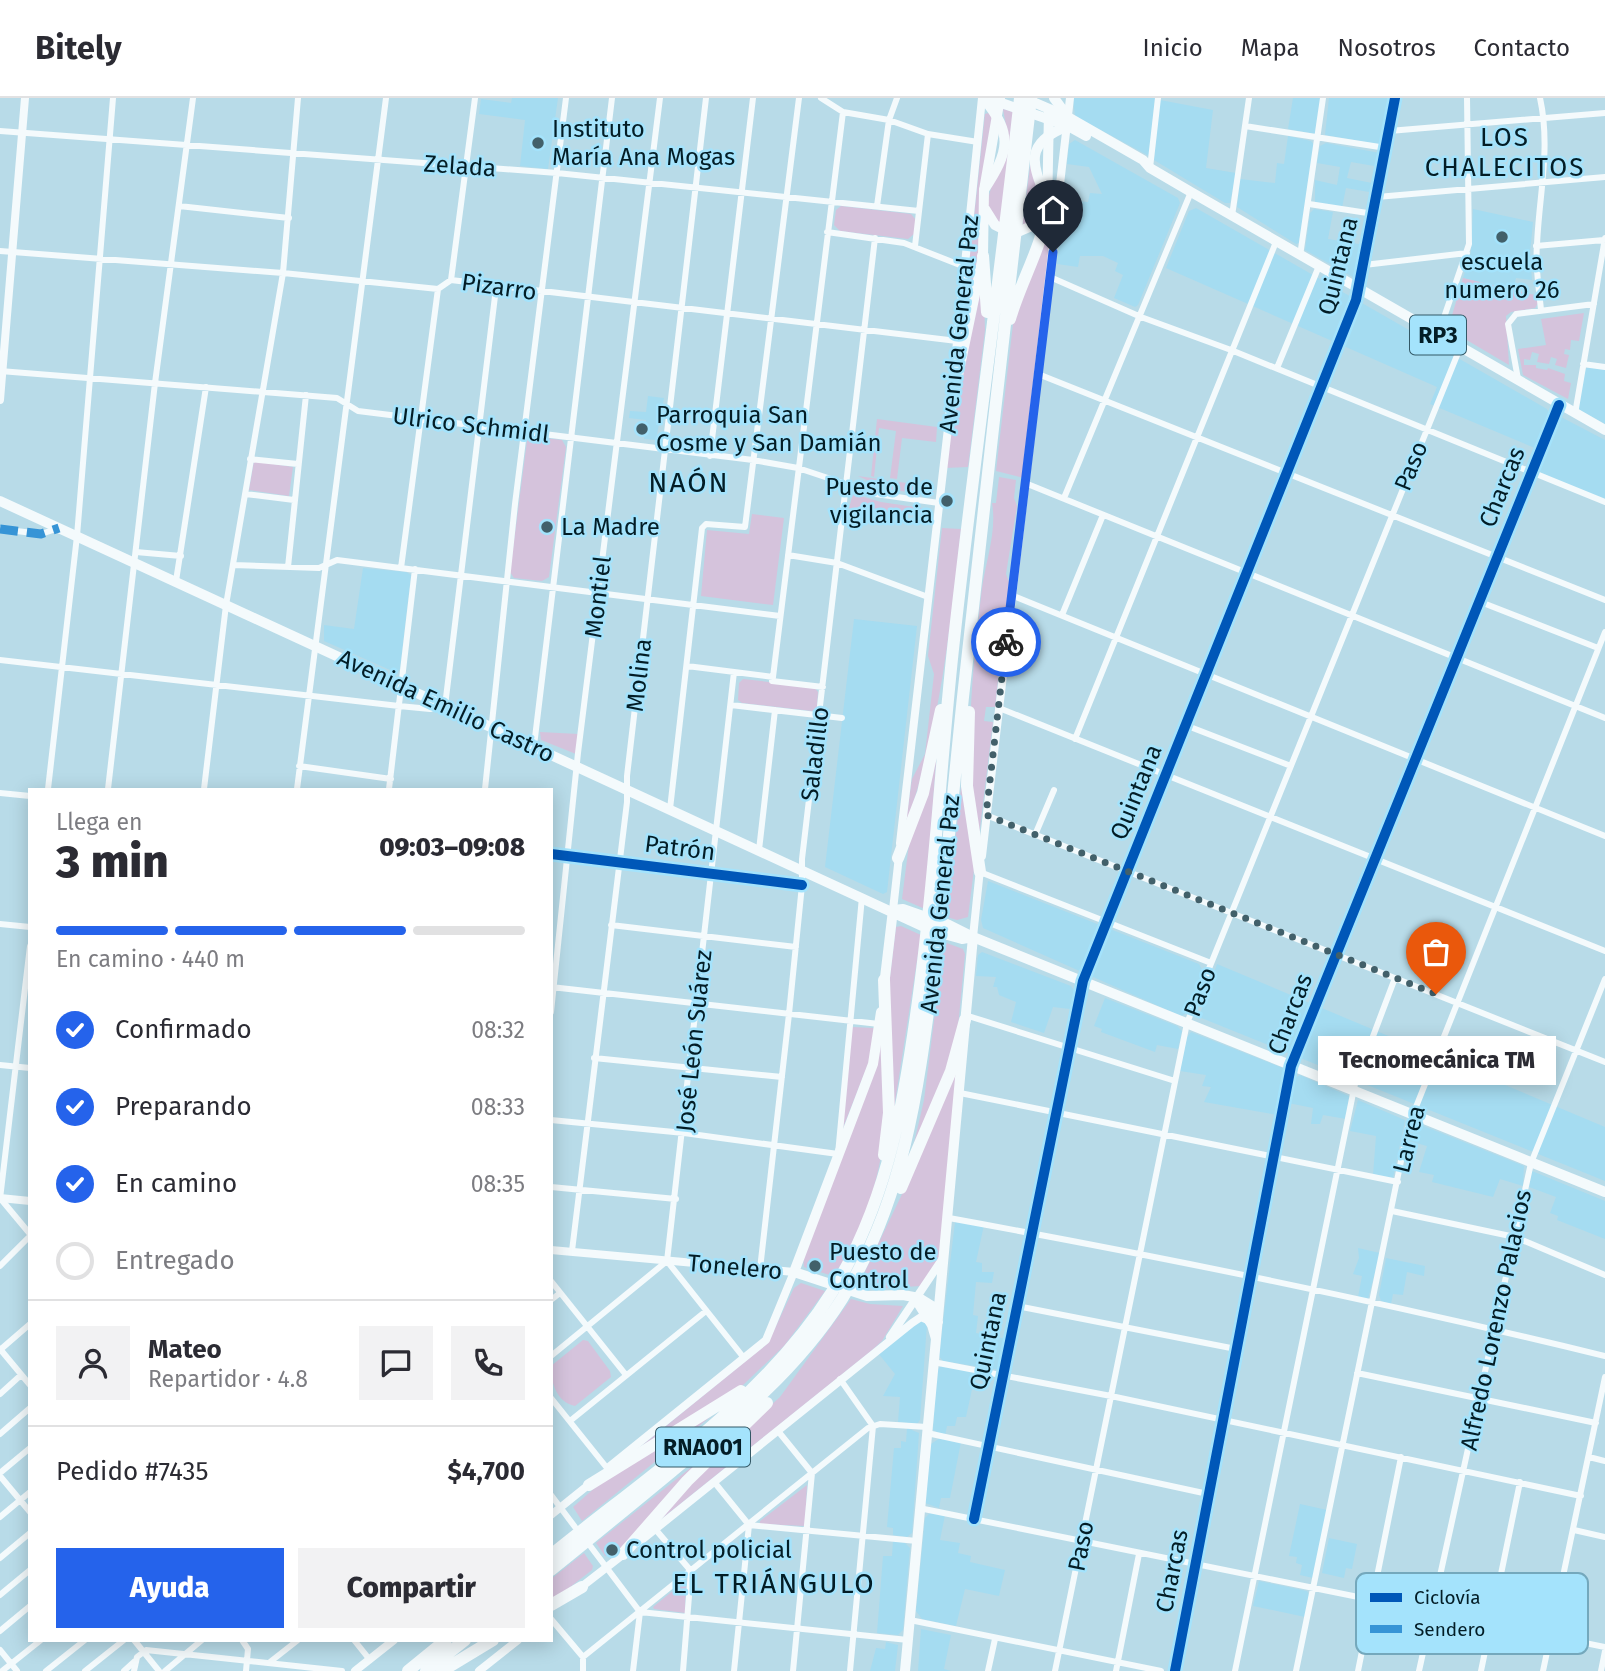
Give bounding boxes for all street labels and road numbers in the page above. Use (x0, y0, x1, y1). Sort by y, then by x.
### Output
street label: Zelada (423, 150, 497, 182)
street label: Avenida General Paz (934, 213, 984, 435)
street label: Quintana (1312, 214, 1364, 318)
street label: Pizarro (460, 268, 538, 306)
road number: RP3 (1410, 316, 1466, 354)
street label: Ulrico Schmidl (391, 401, 551, 449)
street label: Paso (1389, 437, 1433, 495)
street label: Charcas (1473, 443, 1531, 531)
street label: Montiel (579, 554, 617, 640)
street label: Molina (621, 637, 657, 713)
street label: Avenida Emilio Castro (333, 644, 559, 768)
street label: Saladillo (795, 705, 835, 803)
street label: Quintana (1104, 740, 1168, 844)
street label: Avenida General Paz (915, 793, 965, 1015)
street label: Patrón (643, 830, 717, 866)
street label: José León Suárez (671, 949, 717, 1133)
street label: Paso (1178, 963, 1222, 1021)
street label: Charcas (1262, 970, 1318, 1058)
street label: Larrea (1387, 1102, 1431, 1176)
street label: Alfredo Lorenzo Palacios (1455, 1187, 1537, 1453)
street label: Tonelero (687, 1249, 783, 1285)
street label: Quintana (964, 1289, 1012, 1393)
road number: RNA001 (656, 1428, 750, 1466)
street label: Paso (1062, 1518, 1100, 1574)
street label: Charcas (1150, 1527, 1194, 1615)

